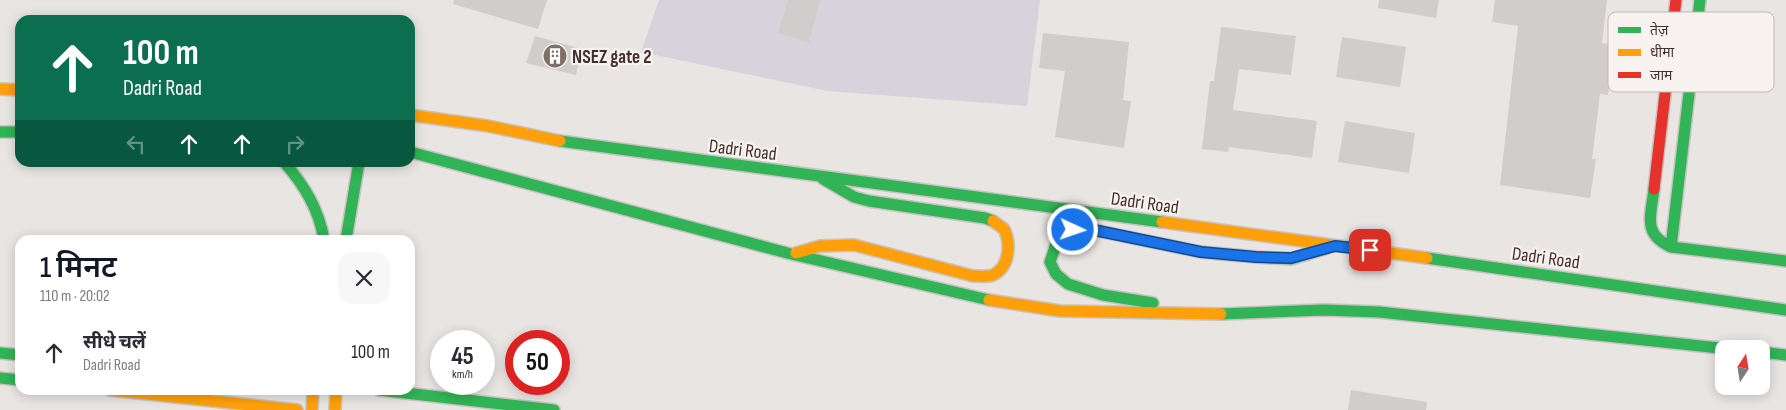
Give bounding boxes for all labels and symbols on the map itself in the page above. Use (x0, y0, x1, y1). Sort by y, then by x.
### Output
legend (1608, 12, 1774, 92)
text: तेज़ (1650, 21, 1669, 39)
building icon: NSEZ gate 2 (542, 43, 568, 69)
text: धीमा (1650, 44, 1675, 61)
place label: NSEZ gate 2 (572, 46, 651, 69)
text: जाम (1650, 67, 1673, 84)
street label: Dadri Road (708, 135, 778, 166)
street label: Dadri Road (1109, 187, 1180, 220)
position arrow (1046, 203, 1098, 255)
pin (1349, 229, 1391, 271)
street label: Dadri Road (1510, 242, 1581, 275)
speed limit sign: 50 (505, 330, 570, 395)
north arrow (1715, 340, 1770, 395)

